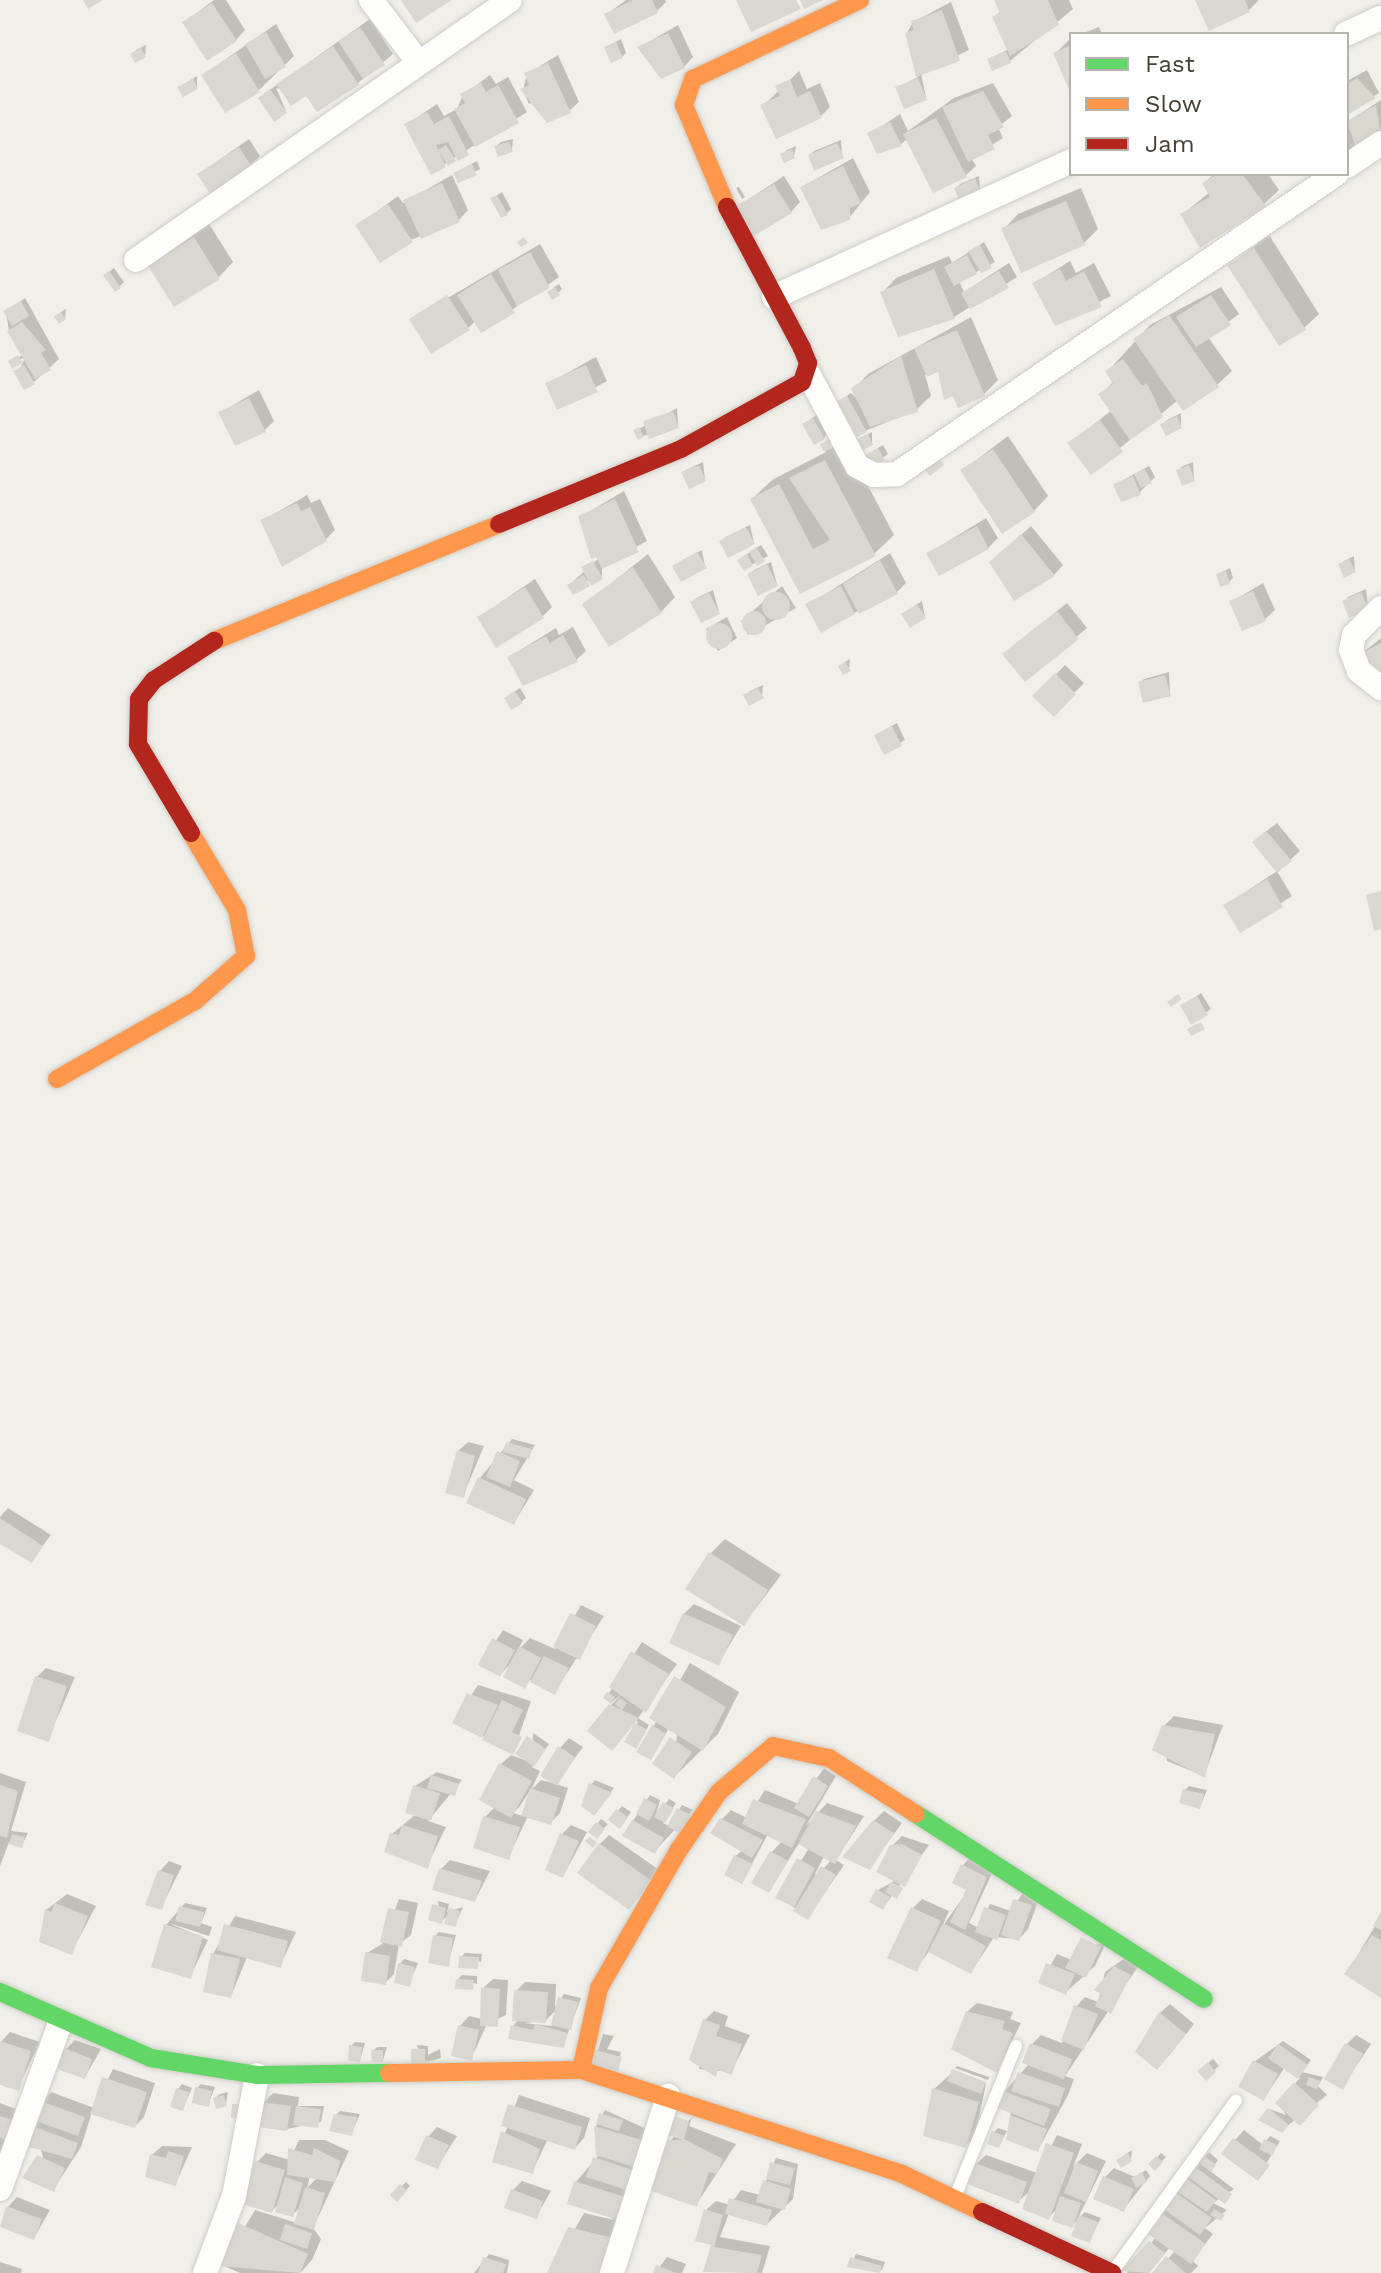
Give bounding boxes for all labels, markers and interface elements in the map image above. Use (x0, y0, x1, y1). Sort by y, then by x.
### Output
legend (1069, 32, 1349, 176)
text: Fast (1145, 50, 1195, 78)
text: Slow (1145, 90, 1202, 118)
text: Jam (1145, 130, 1195, 158)

